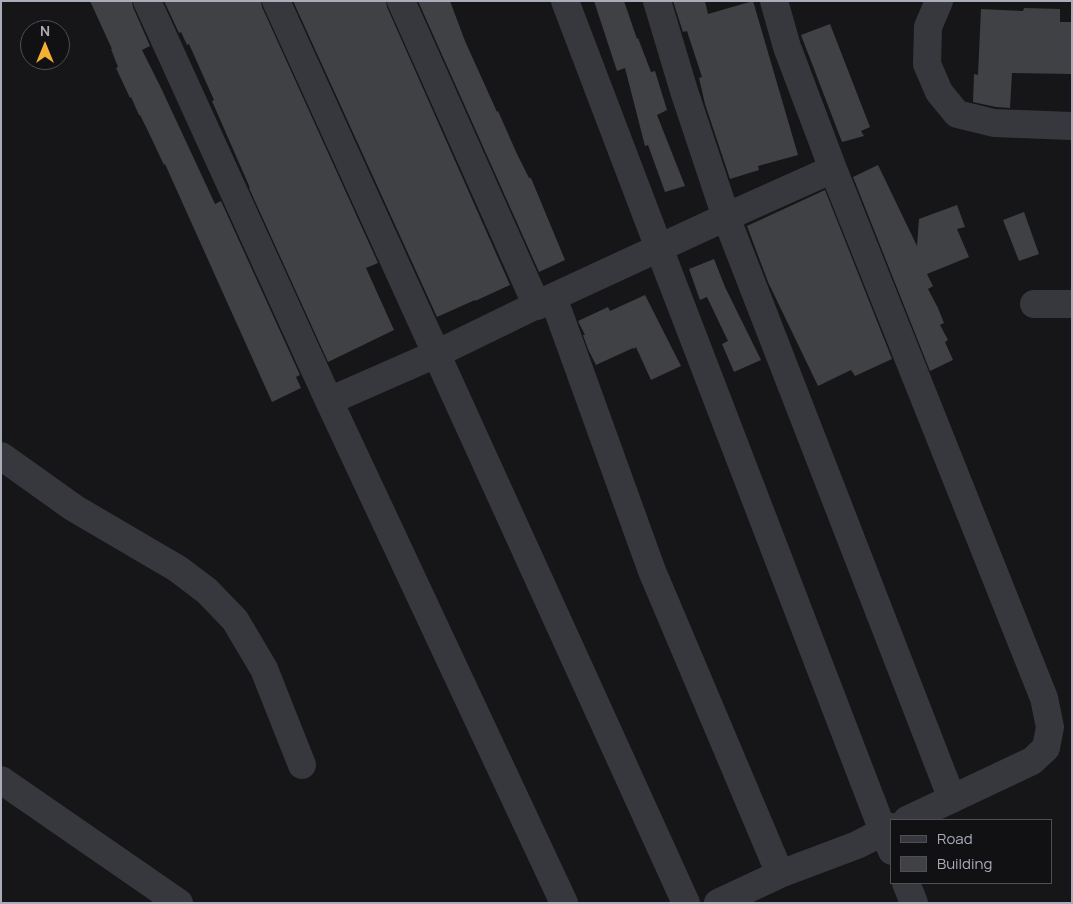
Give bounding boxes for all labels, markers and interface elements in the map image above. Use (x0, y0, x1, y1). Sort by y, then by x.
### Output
north arrow (20, 20, 70, 70)
text: N (40, 21, 50, 40)
legend (890, 819, 1053, 884)
text: Road (937, 828, 973, 849)
text: Building (937, 853, 992, 874)

